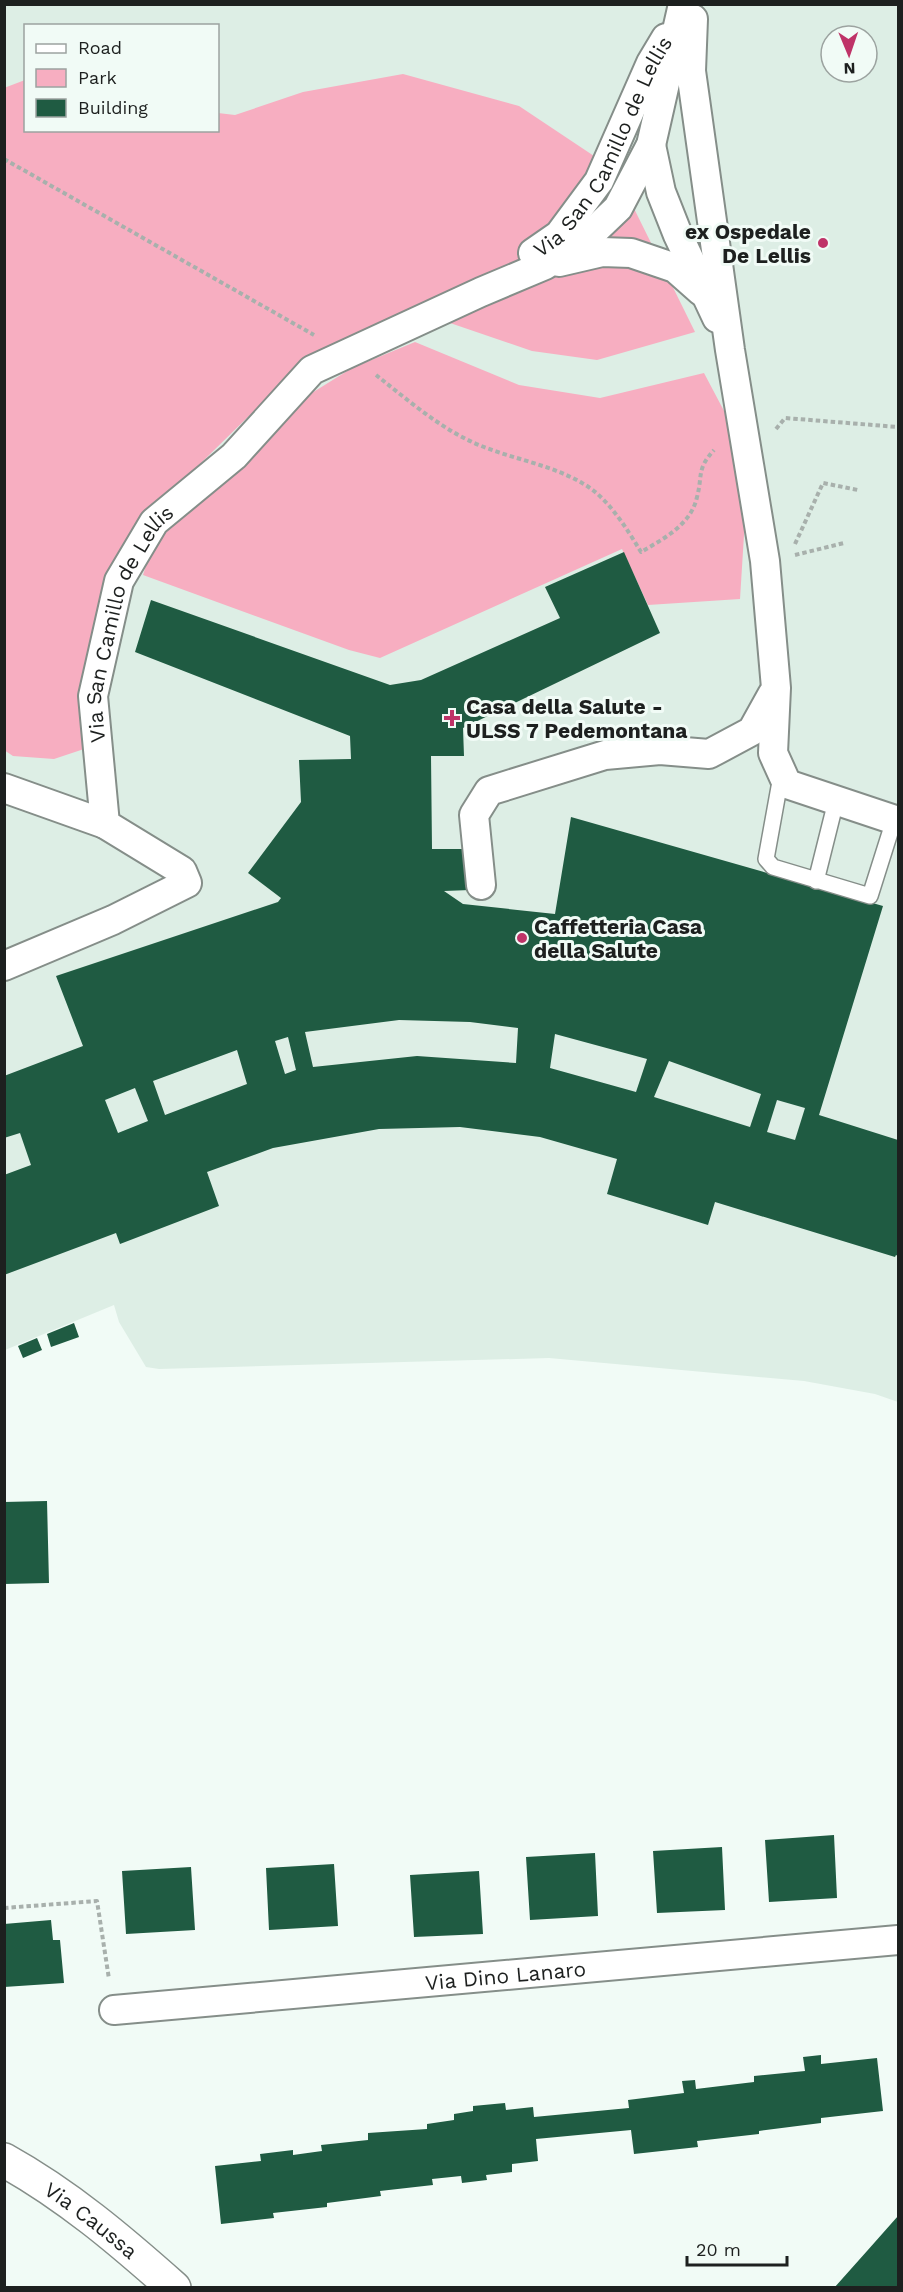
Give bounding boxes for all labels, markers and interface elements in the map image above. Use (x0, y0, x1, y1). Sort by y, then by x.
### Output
legend (24, 24, 219, 132)
north arrow (819, 24, 879, 84)
street label: Via San Camillo de Lellis (528, 31, 677, 262)
text: Road (78, 37, 122, 58)
text: N (843, 59, 856, 78)
text: Park (78, 67, 117, 88)
text: Building (78, 97, 148, 118)
place label: ex Ospedale De Lellis (685, 219, 811, 268)
marker: ex Ospedale De Lellis (816, 236, 830, 250)
street label: Via San Camillo de Lellis (80, 499, 178, 744)
place label: Casa della Salute - ULSS 7 Pedemontana (466, 694, 688, 743)
marker: Casa della Salute - ULSS 7 Pedemontana (443, 709, 461, 727)
place label: Caffetteria Casa della Salute (534, 914, 703, 963)
marker: Caffetteria Casa della Salute (515, 931, 529, 945)
street label: Via Dino Lanaro (424, 1955, 587, 1995)
street label: Via Caussa (40, 2176, 143, 2264)
scale bar (687, 2229, 788, 2267)
text: 20 m (696, 2239, 741, 2260)

